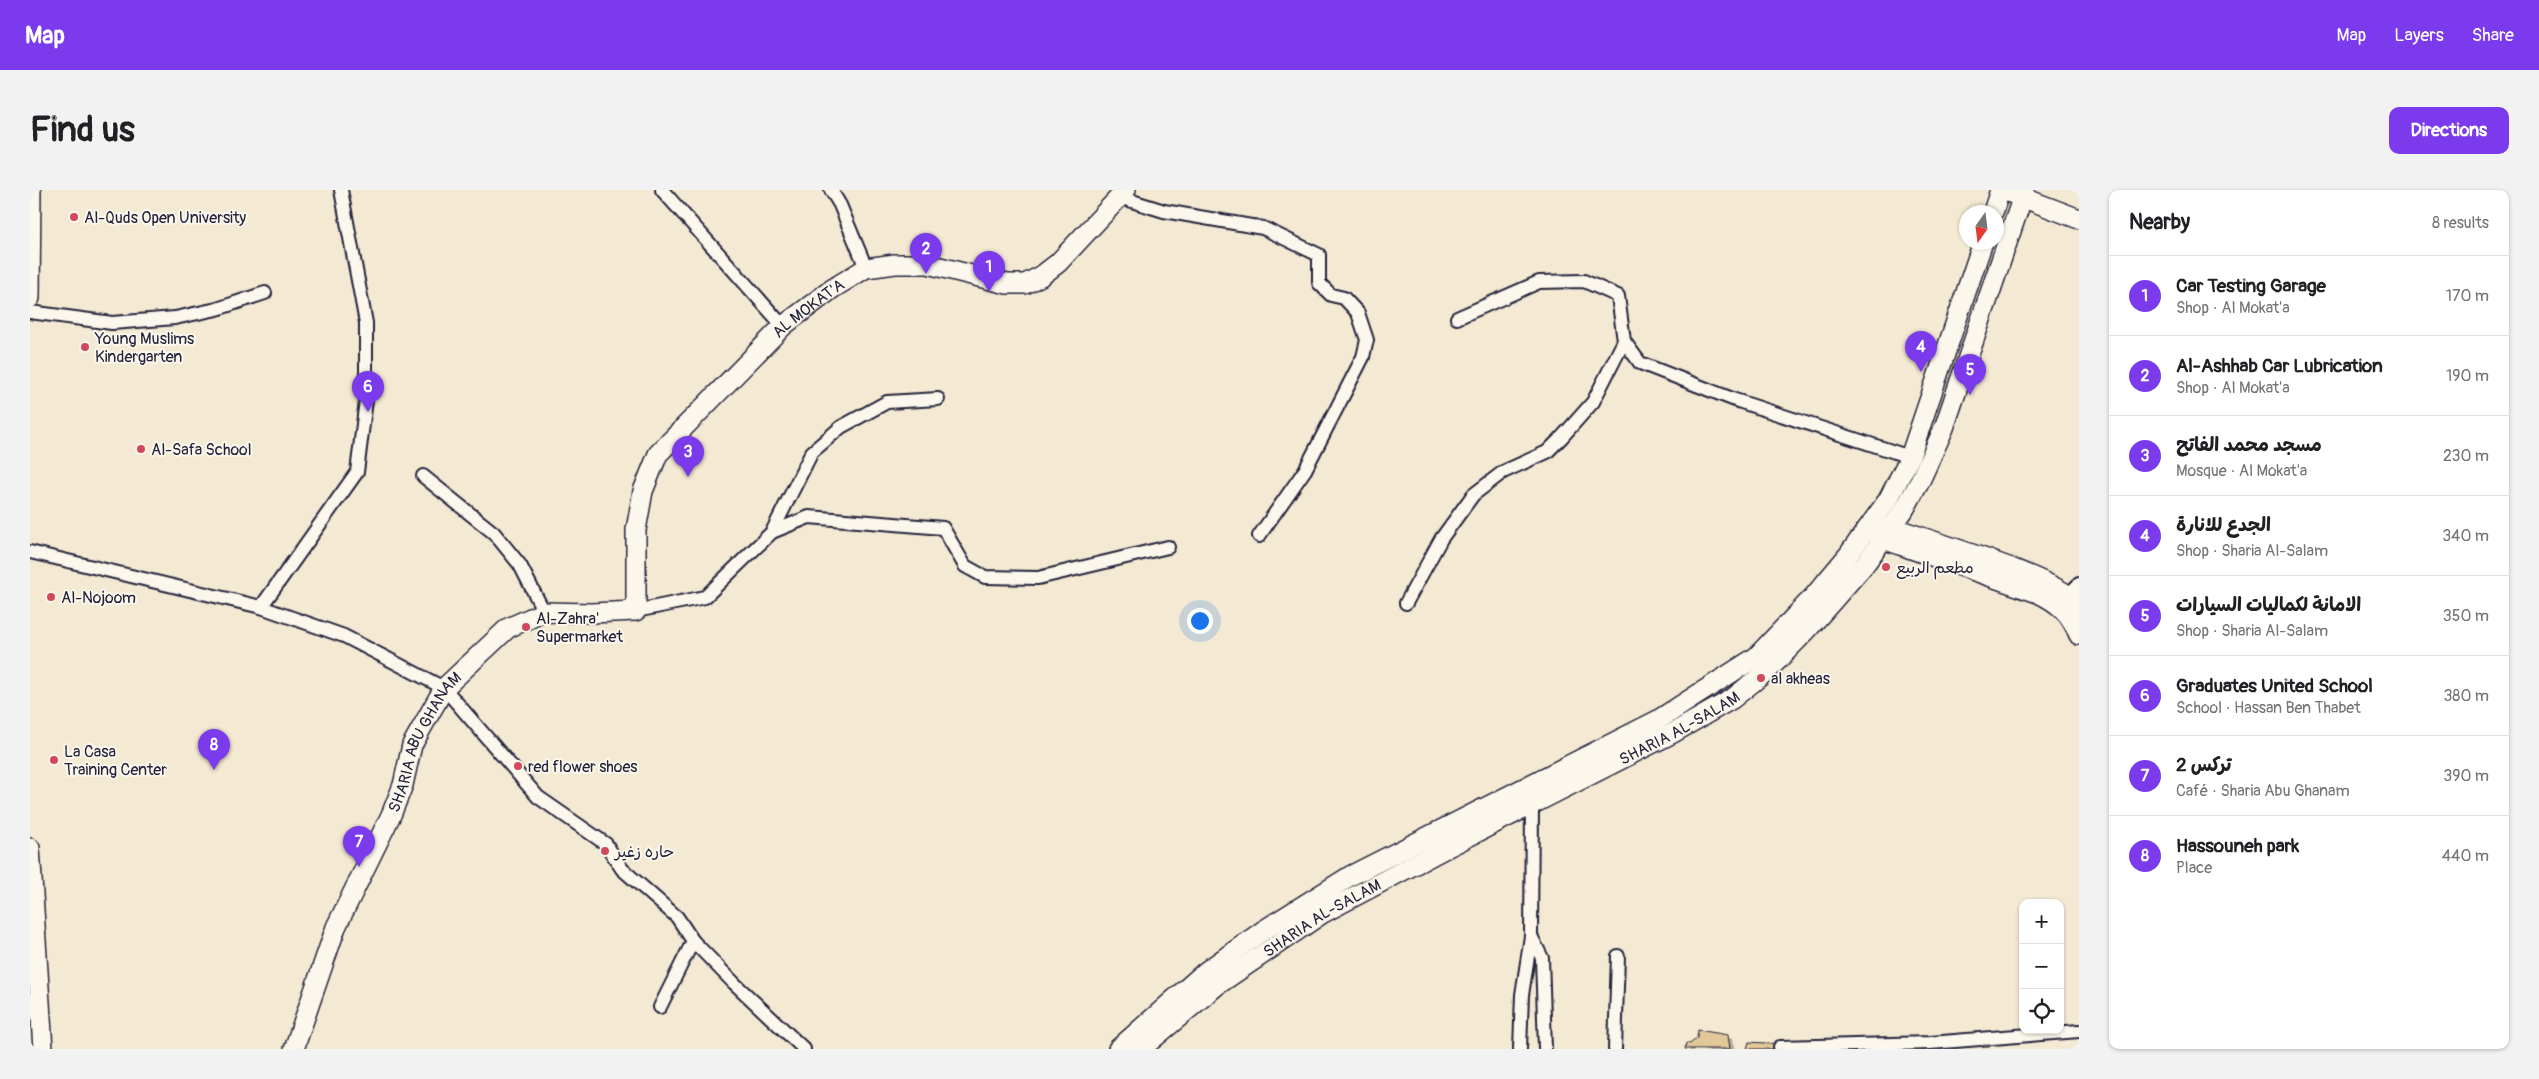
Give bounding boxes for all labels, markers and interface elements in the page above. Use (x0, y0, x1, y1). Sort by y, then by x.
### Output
text: Map (25, 21, 65, 50)
text: Map (2337, 24, 2366, 47)
text: Layers (2394, 24, 2444, 47)
text: Share (2472, 24, 2514, 47)
button: Directions (2389, 107, 2509, 154)
text: Find us (30, 108, 135, 152)
north arrow (1959, 205, 2004, 250)
place label: Al-Quds Open University (84, 208, 246, 228)
text: Nearby (2129, 209, 2190, 236)
marker: Al-Quds Open University (68, 211, 80, 223)
text: 8 results (2432, 213, 2489, 233)
pin: 2 (910, 233, 942, 274)
pin: 1 (973, 251, 1005, 292)
text: Car Testing Garage (2176, 274, 2326, 298)
street label: AL MOKAT'A (768, 275, 848, 342)
text: 1 (2142, 286, 2148, 306)
text: 170 m (2446, 286, 2489, 306)
text: Shop · Al Mokat'a (2176, 298, 2290, 318)
place label: Young Muslims Kindergarten (94, 329, 194, 367)
pin: 4 (1905, 331, 1937, 372)
marker: Young Muslims Kindergarten (79, 341, 91, 353)
pin: 5 (1954, 354, 1986, 395)
text: Al-Ashhab Car Lubrication (2176, 354, 2383, 378)
text: 2 (2141, 366, 2149, 386)
text: 190 m (2446, 366, 2489, 386)
pin: 6 (352, 371, 384, 412)
text: Shop · Al Mokat'a (2176, 378, 2290, 398)
text: مسجد محمد الفاتح (2176, 433, 2322, 457)
pin: 3 (672, 436, 704, 477)
place label: Al-Safa School (151, 440, 252, 460)
marker: Al-Safa School (135, 443, 147, 455)
text: 3 (2141, 446, 2149, 466)
text: 230 m (2443, 446, 2489, 466)
text: Mosque · Al Mokat'a (2176, 461, 2307, 481)
text: الجدع للانارة (2176, 513, 2271, 537)
text: 4 (2140, 526, 2150, 546)
text: 340 m (2442, 526, 2489, 546)
text: Shop · Sharia Al-Salam (2176, 541, 2328, 561)
place label: مطعم الربيع (1896, 558, 1974, 580)
marker: مطعم الربيع (1880, 561, 1892, 573)
place label: Al-Nojoom (61, 588, 136, 608)
marker: Al-Nojoom (45, 591, 57, 603)
text: الامانة لكماليات السيارات (2176, 593, 2361, 617)
text: 5 (2141, 606, 2149, 626)
text: 350 m (2443, 606, 2489, 626)
your location (1187, 608, 1213, 634)
place label: Al-Zahra' Supermarket (536, 609, 623, 647)
marker: Al-Zahra' Supermarket (520, 621, 532, 633)
text: Shop · Sharia Al-Salam (2176, 621, 2328, 641)
street label: SHARIA ABU GHANAM (384, 668, 466, 815)
place label: al akheas (1771, 669, 1830, 689)
marker: al akheas (1755, 672, 1767, 684)
text: Graduates United School (2176, 674, 2373, 698)
text: 6 (2140, 686, 2150, 706)
text: 380 m (2443, 686, 2489, 706)
street label: SHARIA AL-SALAM (1616, 688, 1744, 770)
text: School · Hassan Ben Thabet (2176, 698, 2361, 718)
pin: 8 (198, 729, 230, 770)
place label: La Casa Training Center (64, 742, 167, 780)
text: تركس 2 (2176, 753, 2232, 777)
marker: La Casa Training Center (48, 754, 60, 766)
place label: red flower shoes (528, 757, 638, 777)
marker: red flower shoes (512, 760, 524, 772)
text: 7 (2141, 766, 2149, 786)
text: 390 m (2443, 766, 2489, 786)
text: Café · Sharia Abu Ghanam (2176, 781, 2350, 801)
pin: 7 (343, 826, 375, 867)
text: Hassouneh park (2176, 834, 2299, 858)
place label: حاره زغير (613, 842, 674, 862)
marker: حاره زغير (599, 845, 611, 857)
text: 8 (2141, 846, 2149, 866)
text: 440 m (2442, 846, 2489, 866)
text: Place (2176, 858, 2212, 878)
street label: SHARIA AL-SALAM (1260, 875, 1384, 962)
map controls (2019, 899, 2064, 1034)
button: + (2019, 899, 2064, 944)
button: − (2019, 944, 2064, 989)
button: locate (2019, 989, 2064, 1034)

